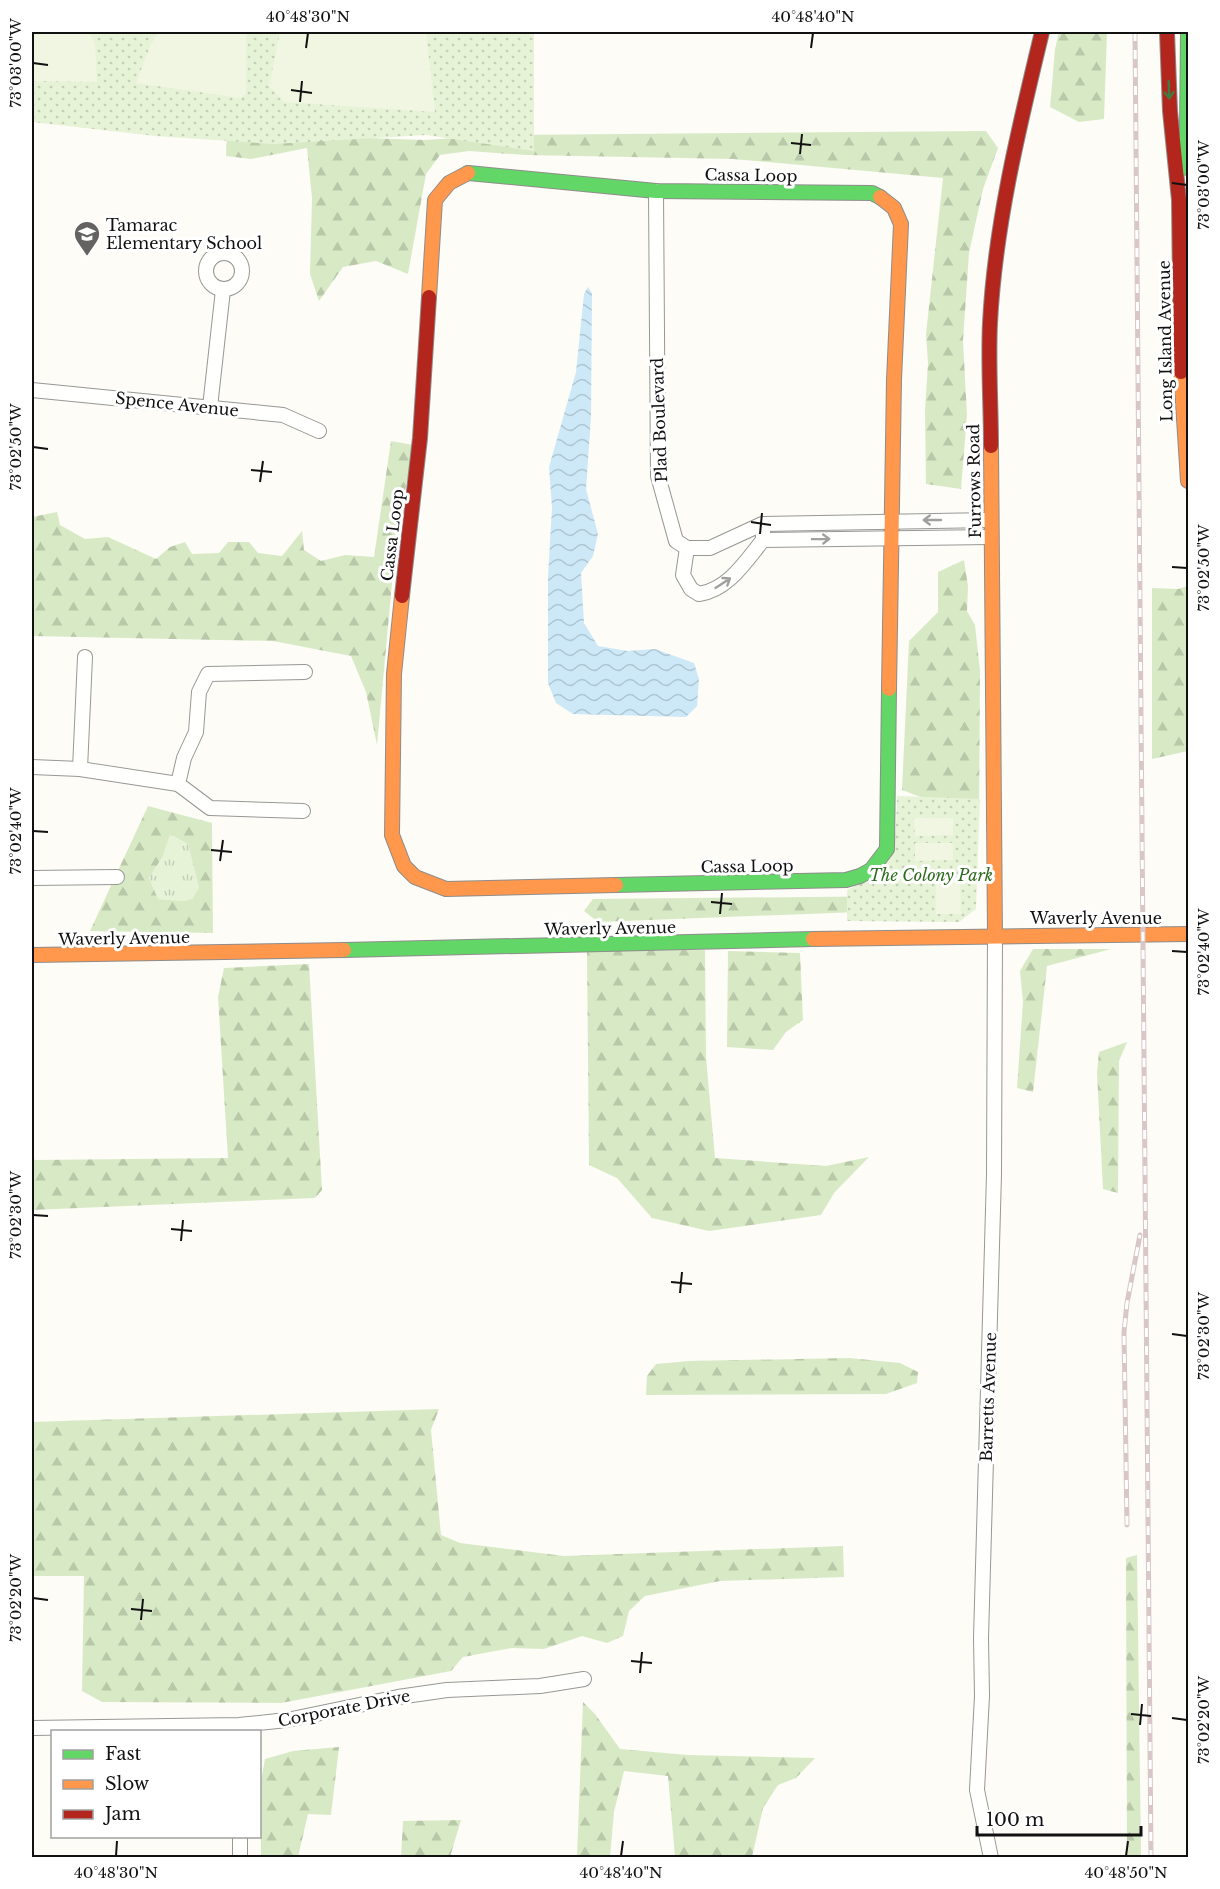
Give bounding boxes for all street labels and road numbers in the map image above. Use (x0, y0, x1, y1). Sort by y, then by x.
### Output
street label: Cassa Loop (704, 164, 798, 186)
street label: Long Island Avenue (1154, 260, 1176, 422)
street label: Plad Boulevard (647, 357, 671, 483)
street label: Spence Avenue (114, 388, 240, 420)
street label: Furrows Road (963, 423, 985, 538)
street label: Cassa Loop (376, 488, 408, 582)
street label: Cassa Loop (700, 855, 794, 877)
street label: Waverly Avenue (1029, 908, 1162, 928)
street label: Waverly Avenue (543, 917, 676, 939)
street label: Waverly Avenue (57, 927, 190, 949)
street label: Barretts Avenue (976, 1332, 1000, 1462)
street label: Corporate Drive (276, 1685, 412, 1731)

